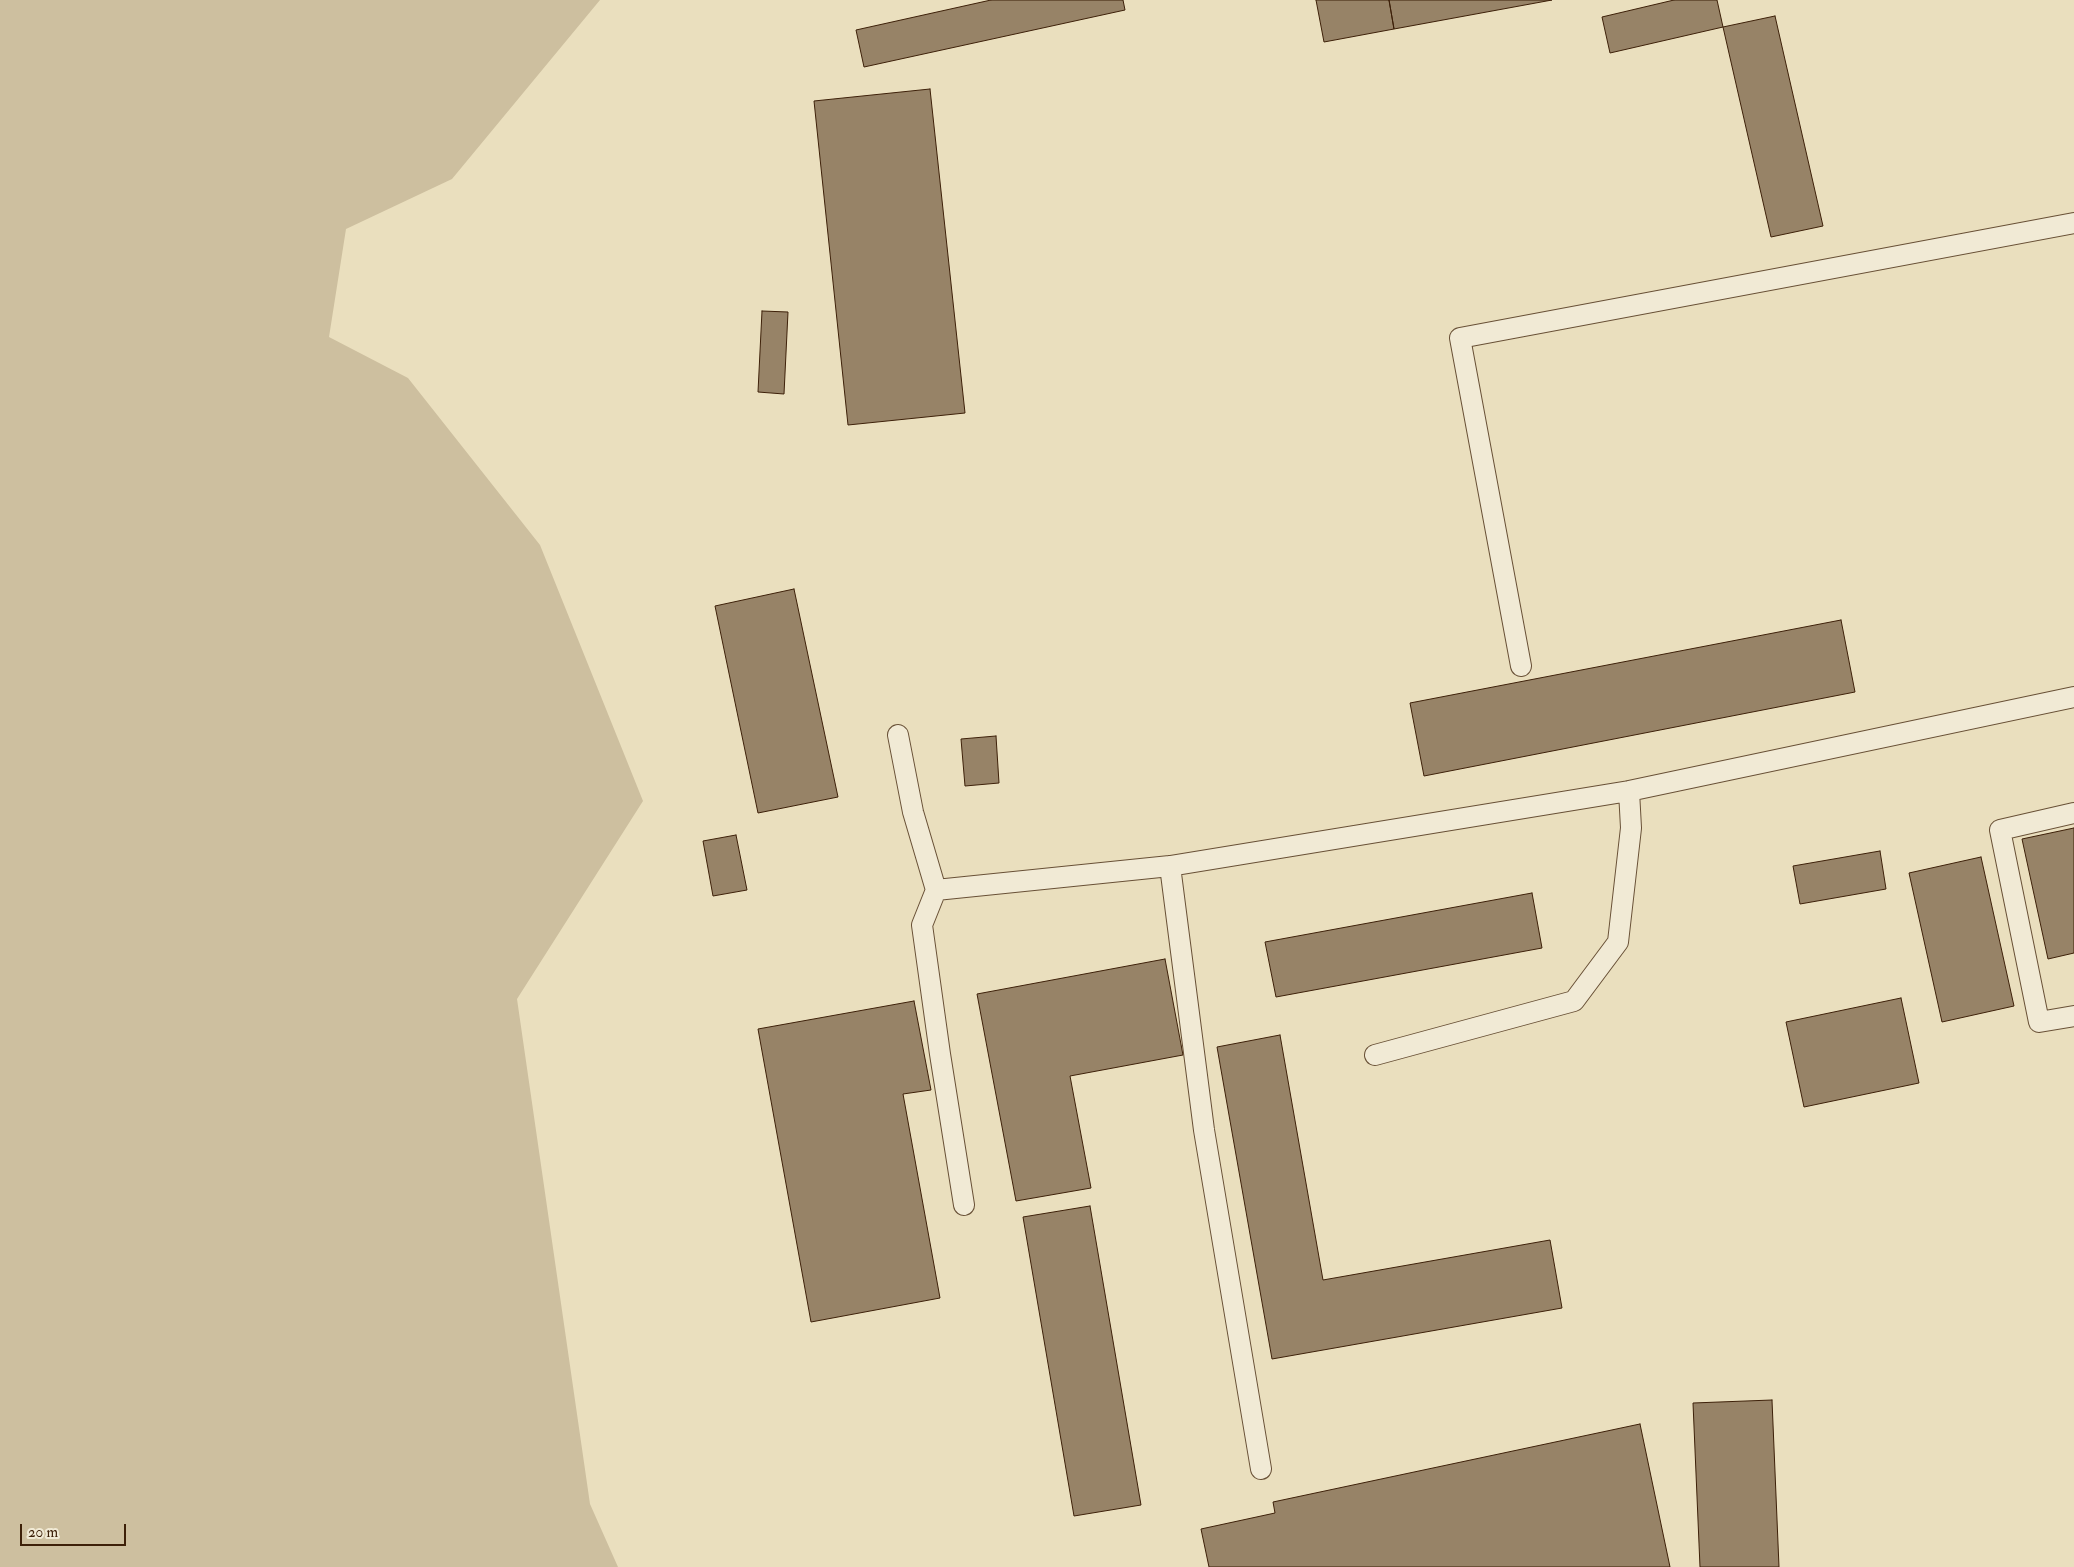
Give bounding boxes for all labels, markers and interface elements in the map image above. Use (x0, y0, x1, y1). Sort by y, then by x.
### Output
scale bar (22, 1514, 129, 1546)
text: 20 m (28, 1523, 58, 1542)

